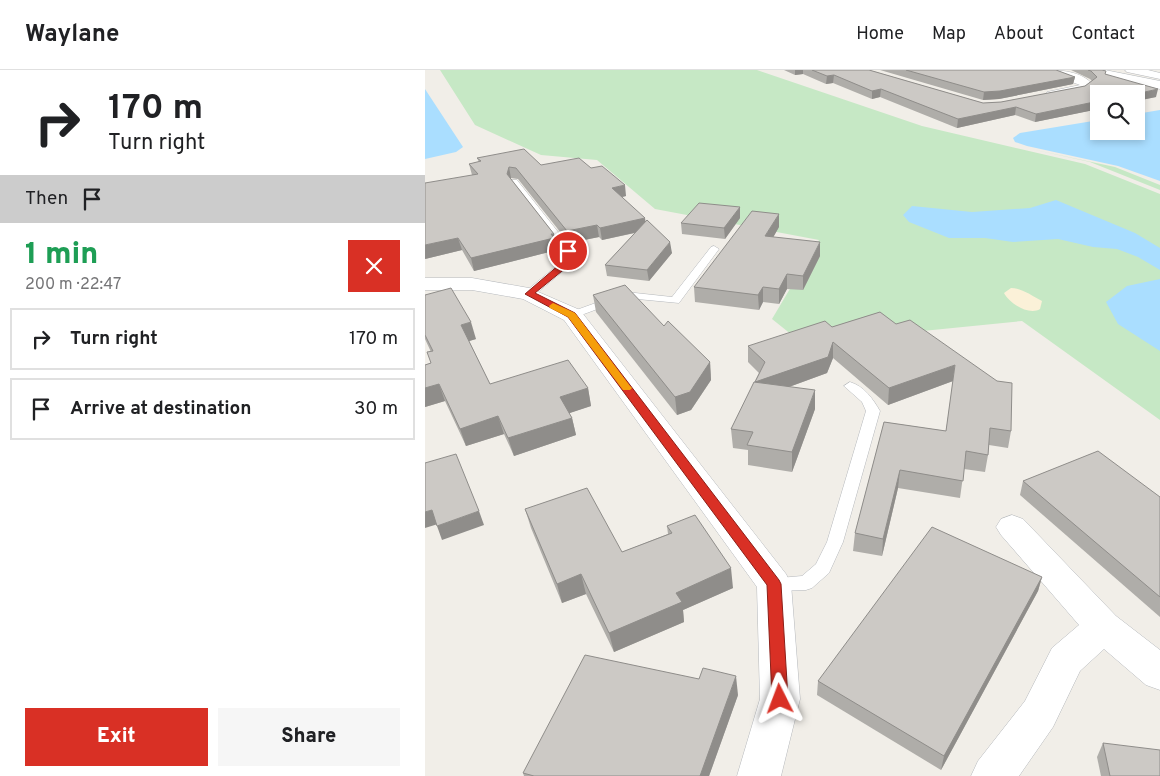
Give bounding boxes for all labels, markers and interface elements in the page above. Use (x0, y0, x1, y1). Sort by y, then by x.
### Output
text: Waylane (25, 20, 119, 50)
text: Home (856, 23, 904, 46)
text: Map (932, 23, 966, 46)
text: About (994, 23, 1043, 46)
text: Contact (1071, 23, 1135, 46)
map controls (1090, 85, 1145, 140)
button: search (1090, 85, 1145, 140)
text: 170 m (108, 87, 203, 131)
icon: right (25, 90, 90, 155)
text: Turn right (108, 130, 205, 157)
icon: arrive (78, 185, 106, 213)
text: Then (25, 187, 68, 211)
pin (547, 230, 589, 272)
text: 1 min (25, 237, 98, 274)
icon: arrive (554, 237, 582, 265)
button: close (348, 240, 400, 292)
text: 200 m · 22:47 (25, 275, 121, 295)
icon: right (27, 325, 55, 353)
text: Turn right (70, 327, 158, 351)
text: 170 m (349, 327, 398, 351)
icon: arrive (27, 395, 55, 423)
text: Arrive at destination (70, 397, 251, 421)
text: 30 m (354, 397, 398, 421)
position arrow (753, 672, 805, 724)
button: Exit (25, 708, 208, 766)
button: Share (218, 708, 400, 766)

